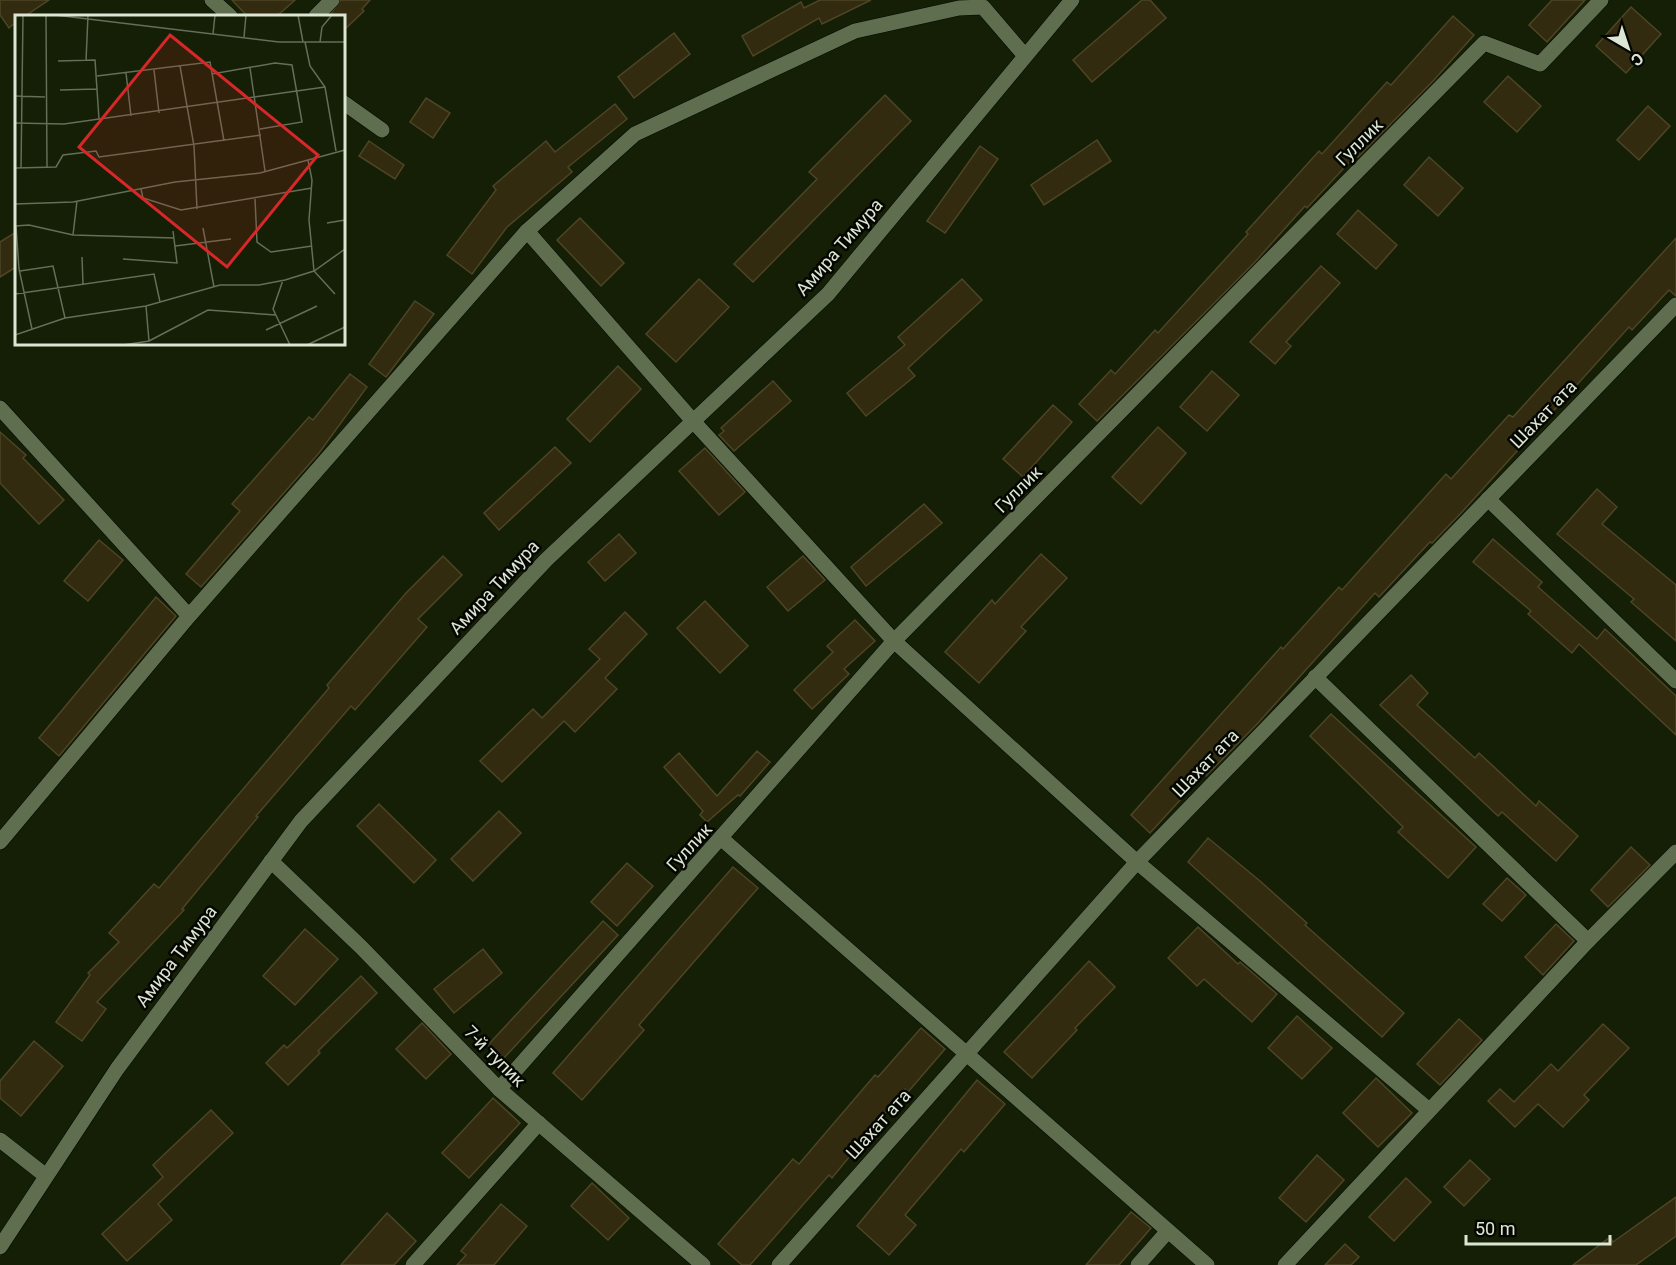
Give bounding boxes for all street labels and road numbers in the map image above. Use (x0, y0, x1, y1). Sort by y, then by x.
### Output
street label: Гуллик (1331, 114, 1387, 170)
street label: Амира Тимура (791, 194, 887, 300)
street label: Шахат ата (1505, 376, 1581, 452)
street label: Гуллик (990, 461, 1046, 517)
street label: Амира Тимура (445, 535, 543, 639)
street label: Шахат ата (1167, 725, 1243, 801)
street label: Гуллик (662, 818, 716, 876)
street label: Амира Тимура (131, 901, 221, 1011)
street label: 7-й тупик (460, 1021, 530, 1091)
street label: Шахат ата (841, 1085, 915, 1163)

